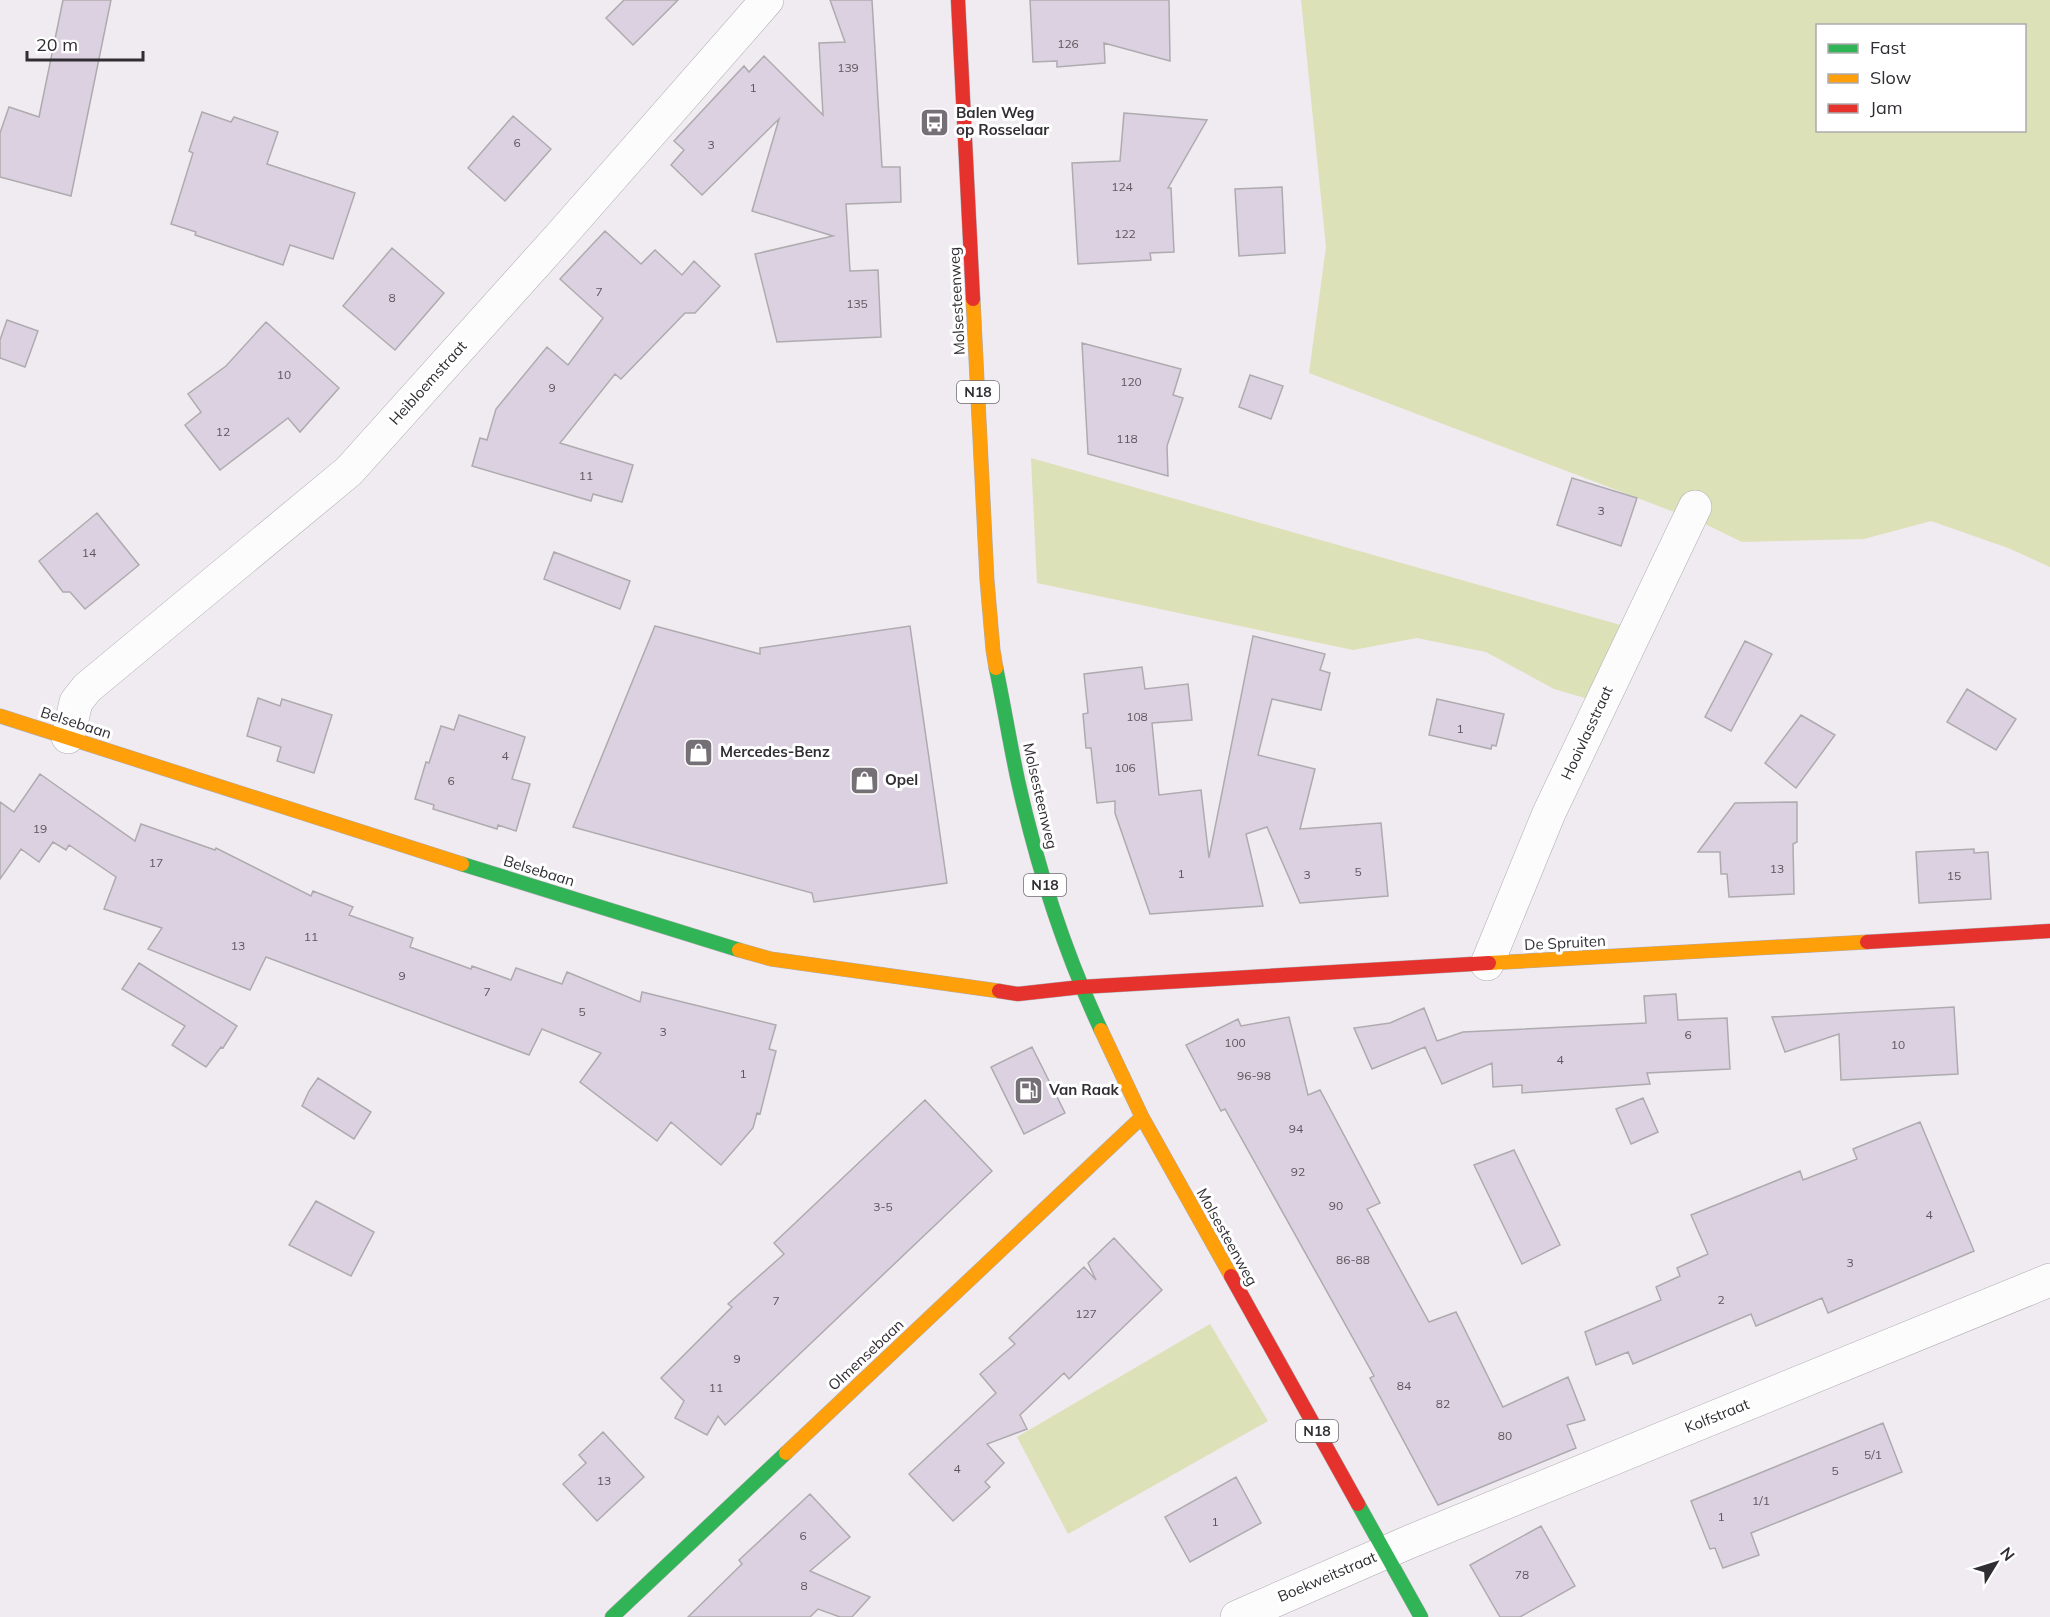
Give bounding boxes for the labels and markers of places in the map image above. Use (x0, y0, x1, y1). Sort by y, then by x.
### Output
place label: Balen Weg op Rosselaar (956, 103, 1049, 139)
bus stop icon: Balen Weg op Rosselaar (919, 106, 951, 138)
shop icon: Mercedes-Benz (683, 736, 715, 768)
place label: Mercedes-Benz (720, 742, 830, 761)
shop icon: Opel (848, 764, 880, 796)
place label: Opel (885, 770, 918, 789)
fuel station icon: Van Raak (1012, 1074, 1044, 1106)
place label: Van Raak (1048, 1080, 1119, 1099)

